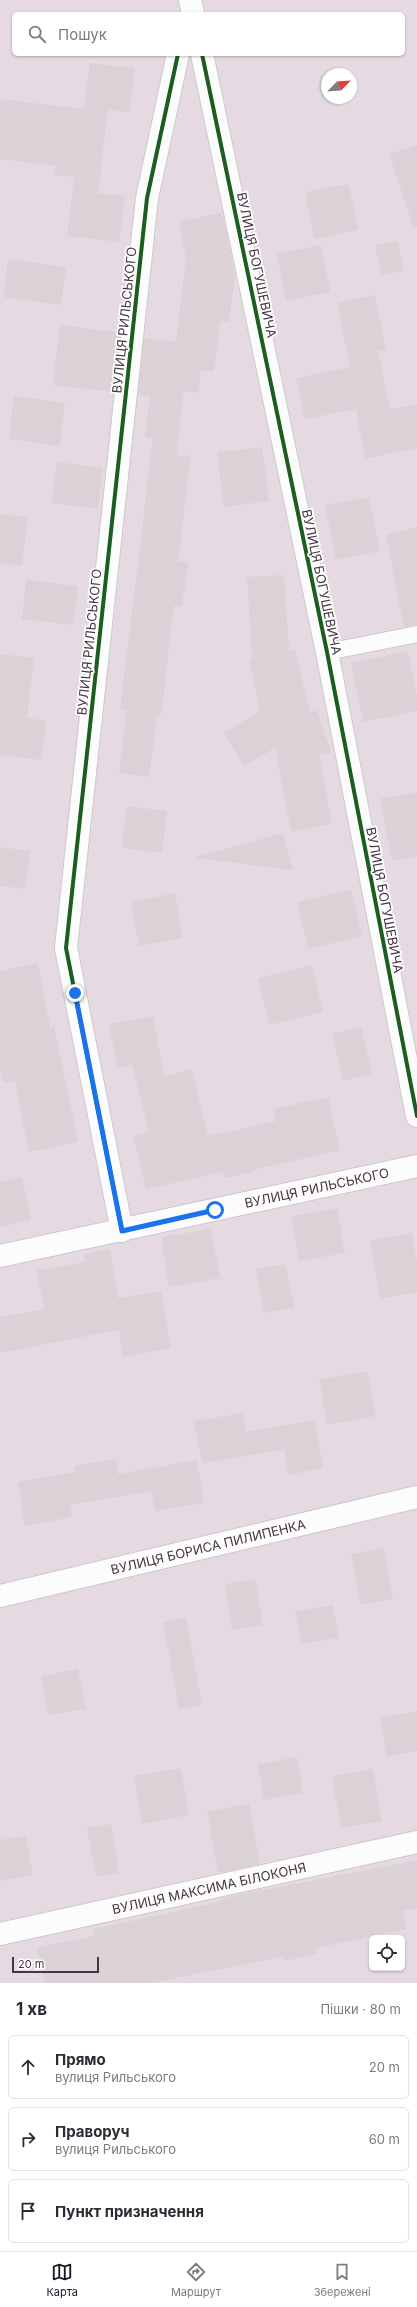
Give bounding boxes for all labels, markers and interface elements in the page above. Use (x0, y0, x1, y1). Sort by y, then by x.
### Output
search box (12, 12, 405, 56)
icon: search (26, 23, 48, 45)
text: Пошук (58, 25, 107, 44)
north arrow (321, 68, 357, 104)
street label: ВУЛИЦЯ БОГУШЕВИЧА (234, 191, 280, 339)
street label: ВУЛИЦЯ РИЛЬСЬКОГО (108, 246, 140, 394)
street label: ВУЛИЦЯ БОГУШЕВИЧА (299, 508, 345, 656)
street label: ВУЛИЦЯ РИЛЬСЬКОГО (73, 568, 105, 716)
street label: ВУЛИЦЯ БОГУШЕВИЧА (363, 826, 407, 974)
route end (66, 984, 84, 1002)
street label: ВУЛИЦЯ РИЛЬСЬКОГО (243, 1164, 390, 1211)
route start (206, 1201, 224, 1219)
street label: ВУЛИЦЯ БОРИСА ПИЛИПЕНКА (109, 1516, 307, 1577)
street label: ВУЛИЦЯ МАКСИМА БІЛОКОНЯ (110, 1859, 307, 1917)
map controls (369, 1935, 405, 1971)
button: locate (369, 1935, 405, 1971)
scale bar (12, 1955, 99, 1974)
text: 20 m (18, 1957, 44, 1971)
text: 1 хв (16, 1999, 47, 2019)
text: Пішки · 80 m (320, 2001, 401, 2017)
text: Прямо (55, 2050, 106, 2069)
icon: ahead (17, 2056, 39, 2078)
text: 20 m (369, 2059, 400, 2075)
text: вулиця Рильського (55, 2069, 176, 2085)
text: Праворуч (55, 2122, 129, 2141)
icon: right (17, 2128, 39, 2150)
text: 60 m (369, 2131, 400, 2147)
text: вулиця Рильського (55, 2141, 176, 2157)
icon: arrive (17, 2200, 39, 2222)
text: Пункт призначення (55, 2202, 204, 2221)
tab: Карта (46, 2261, 78, 2299)
tab: Маршрут (171, 2261, 221, 2299)
tab: Збережені (314, 2261, 371, 2299)

